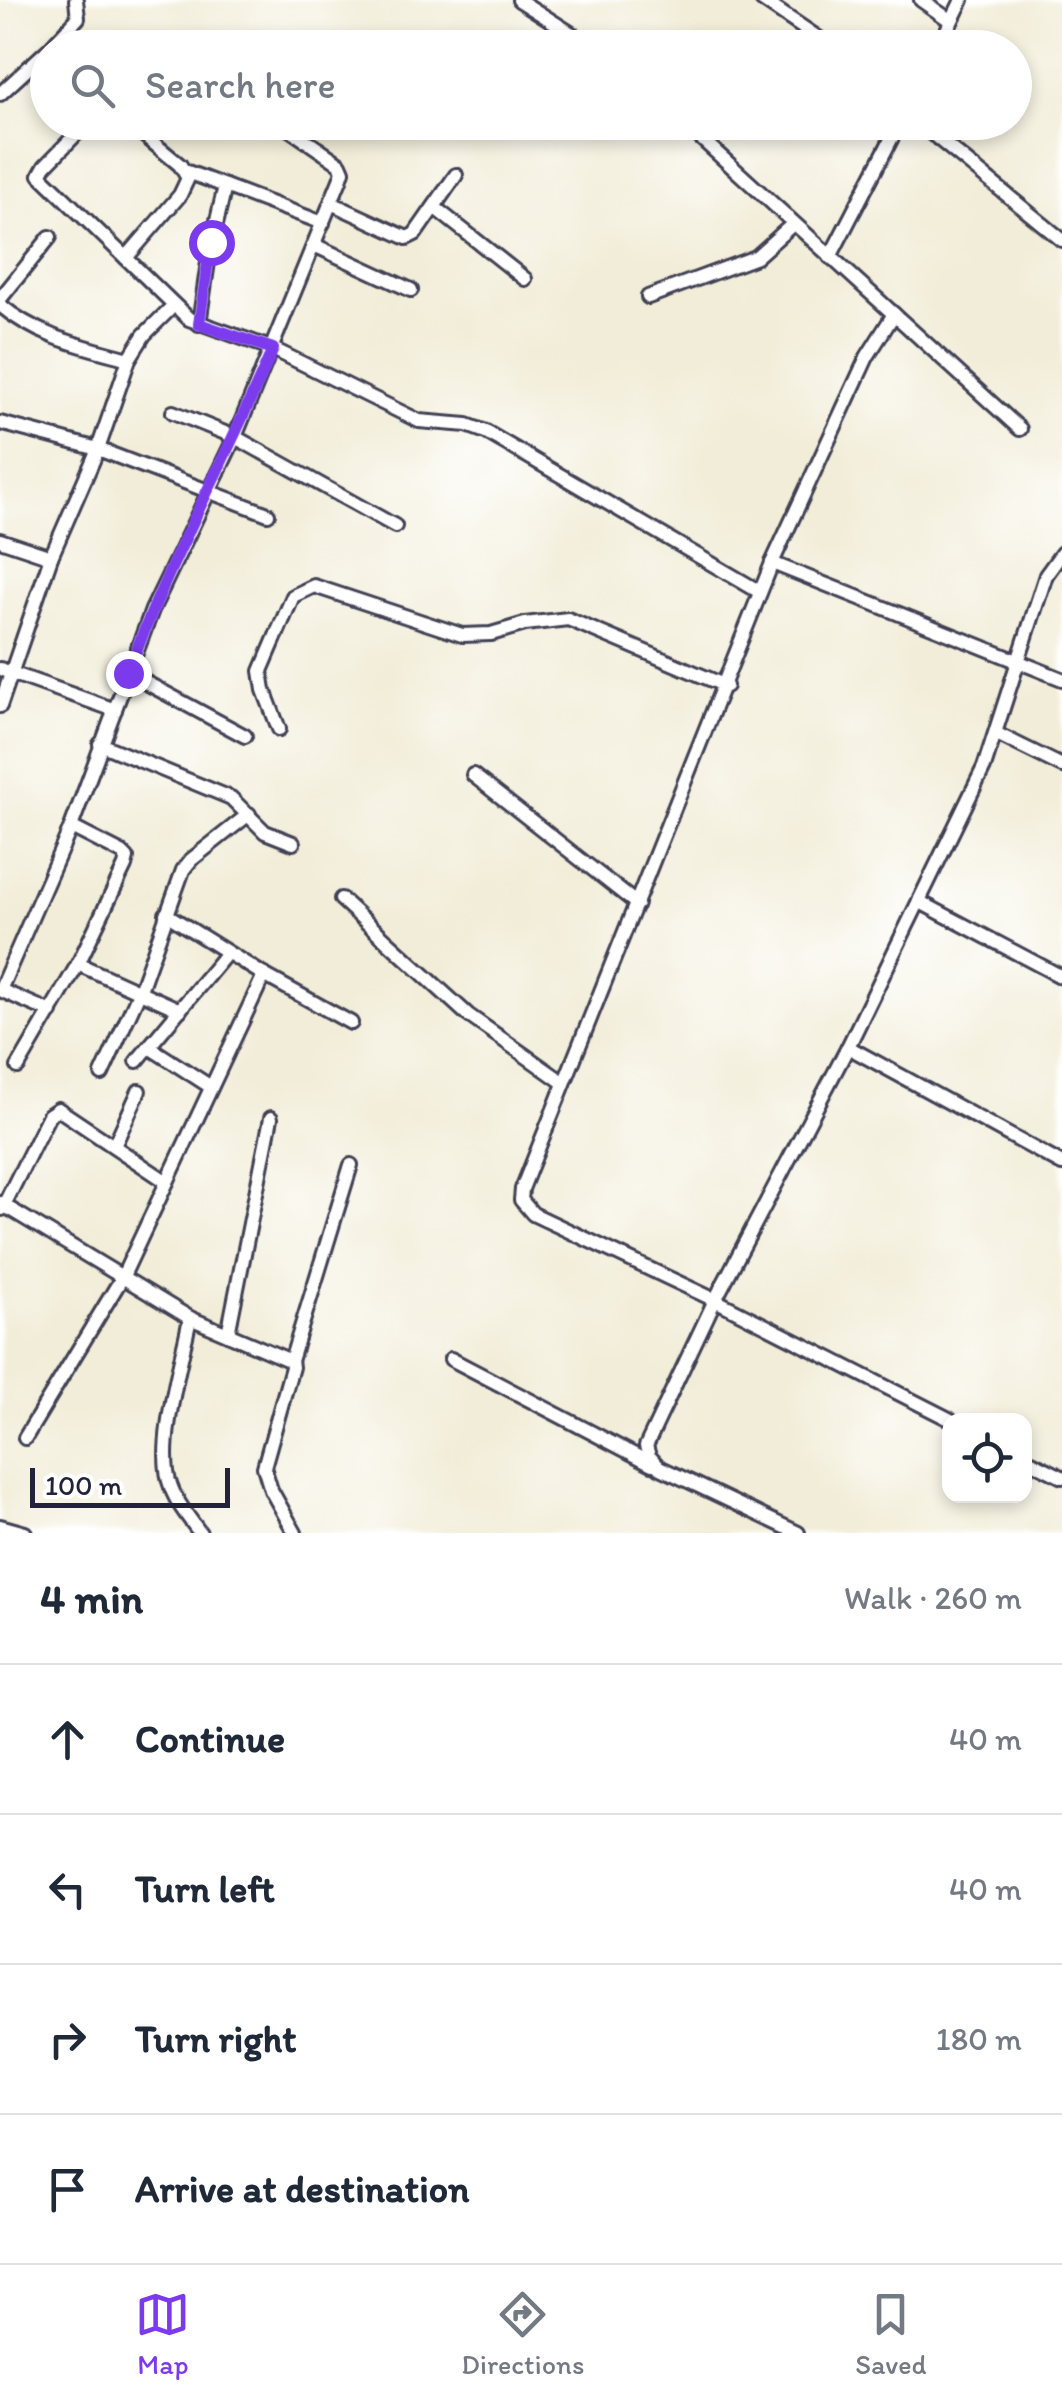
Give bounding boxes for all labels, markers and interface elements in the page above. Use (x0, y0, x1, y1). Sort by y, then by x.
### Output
search box (30, 30, 1032, 140)
icon: search (65, 58, 120, 113)
text: Search here (145, 62, 336, 108)
route start (189, 220, 235, 266)
route end (106, 651, 152, 697)
map controls (942, 1413, 1032, 1503)
button: locate (942, 1413, 1032, 1503)
scale bar (30, 1463, 230, 1508)
text: 100 m (45, 1468, 122, 1502)
text: 4 min (40, 1573, 143, 1624)
text: Walk · 260 m (844, 1579, 1022, 1617)
icon: ahead (40, 1712, 95, 1767)
text: Continue (135, 1716, 285, 1762)
text: 40 m (949, 1720, 1022, 1758)
icon: left (40, 1862, 95, 1917)
text: Turn left (135, 1866, 275, 1912)
text: 40 m (949, 1870, 1022, 1908)
icon: right (40, 2012, 95, 2067)
text: Turn right (135, 2016, 297, 2062)
text: 180 m (936, 2020, 1022, 2058)
icon: arrive (40, 2162, 95, 2217)
text: Arrive at destination (135, 2166, 470, 2212)
tab: Map (135, 2287, 190, 2381)
tab: Directions (461, 2287, 584, 2381)
tab: Saved (855, 2287, 927, 2381)

